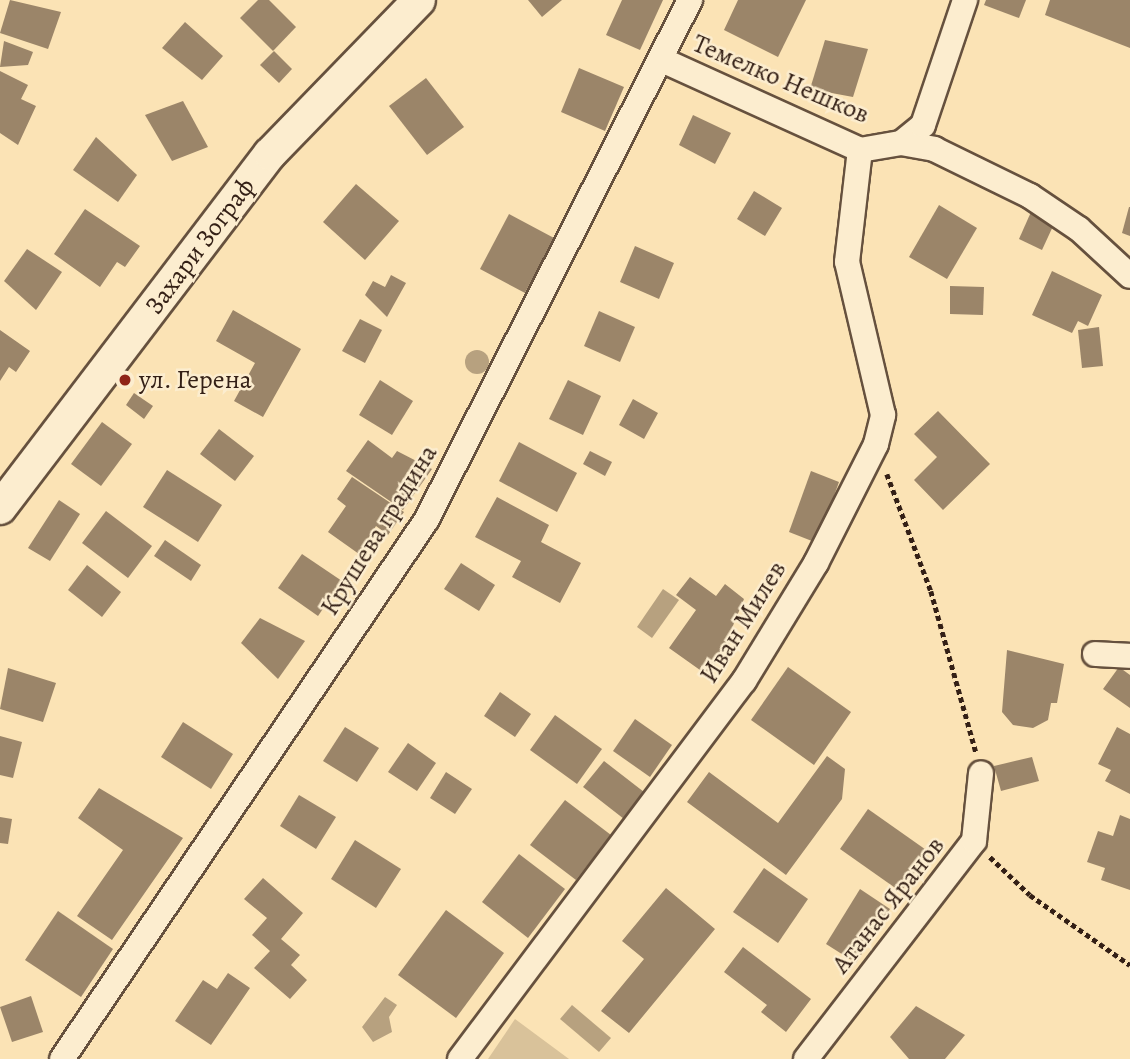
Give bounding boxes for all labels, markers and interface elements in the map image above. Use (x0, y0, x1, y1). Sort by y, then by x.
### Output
street label: Темелко Нешков (688, 28, 874, 130)
street label: Захари Зограф (139, 172, 261, 320)
place label: ул. Герена (139, 364, 252, 396)
marker: ул. Герена (117, 372, 133, 388)
street label: Крушева градина (314, 439, 444, 621)
street label: Иван Милев (693, 555, 793, 689)
street label: Атанас Яранов (825, 831, 951, 979)

